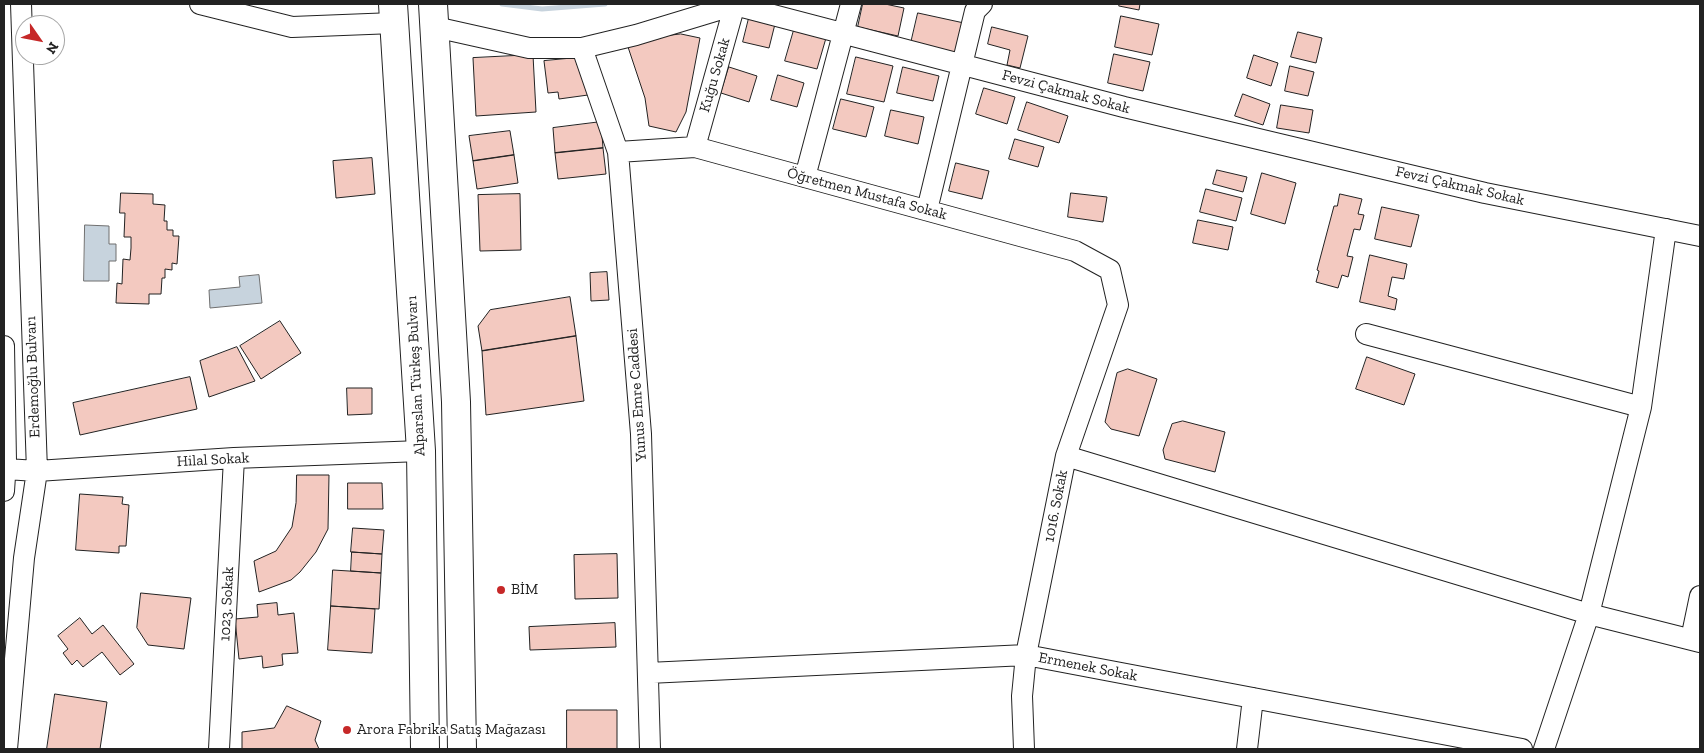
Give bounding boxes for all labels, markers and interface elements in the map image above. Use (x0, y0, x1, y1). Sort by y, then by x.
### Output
north arrow (15, 15, 65, 65)
street label: Kuğu Sokak (696, 36, 734, 114)
text: N (42, 39, 62, 57)
street label: Fevzi Çakmak Sokak (1000, 66, 1132, 118)
street label: Fevzi Çakmak Sokak (1394, 162, 1526, 210)
street label: Öğretmen Mustafa Sokak (785, 164, 949, 224)
street label: Alparslan Türkeş Bulvarı (403, 295, 429, 457)
street label: Erdemoğlu Bulvarı (22, 316, 44, 438)
street label: Yunus Emre Caddesi (623, 328, 651, 462)
street label: Hilal Sokak (176, 449, 250, 471)
street label: 1016. Sokak (1040, 468, 1072, 544)
street label: 1023. Sokak (216, 566, 238, 642)
place label: BİM (511, 581, 538, 599)
marker: BİM (495, 584, 507, 596)
street label: Ermenek Sokak (1037, 649, 1139, 685)
place label: Arora Fabrika Satış Mağazası (357, 721, 546, 739)
marker: Arora Fabrika Satış Mağazası (341, 724, 353, 736)

